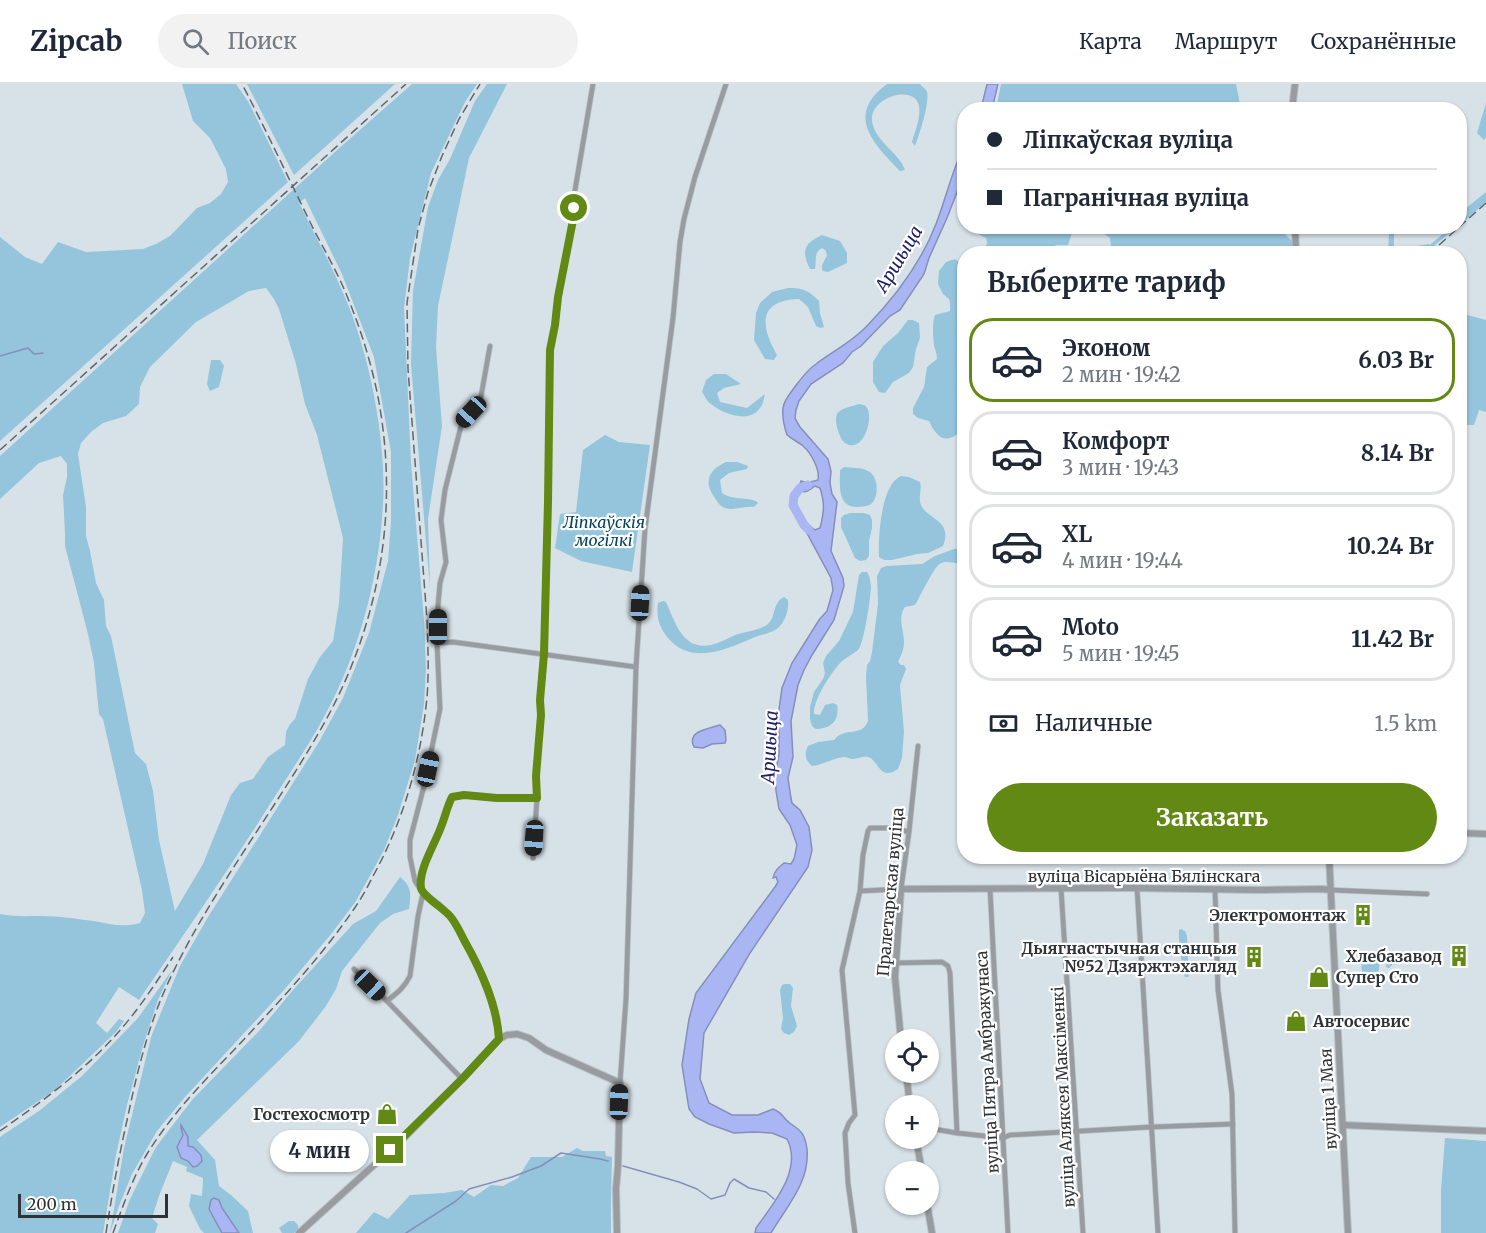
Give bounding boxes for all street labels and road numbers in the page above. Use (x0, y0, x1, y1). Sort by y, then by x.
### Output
street label: Пралетарская вуліца (873, 806, 907, 977)
street label: вуліца Вісарыёна Бялінскага (1028, 866, 1261, 886)
street label: вуліца Пятра Амбражунаса (971, 950, 1003, 1174)
street label: вуліца Аляксея Максіменкі (1047, 986, 1079, 1208)
street label: вуліца 1 Мая (1315, 1048, 1341, 1150)

